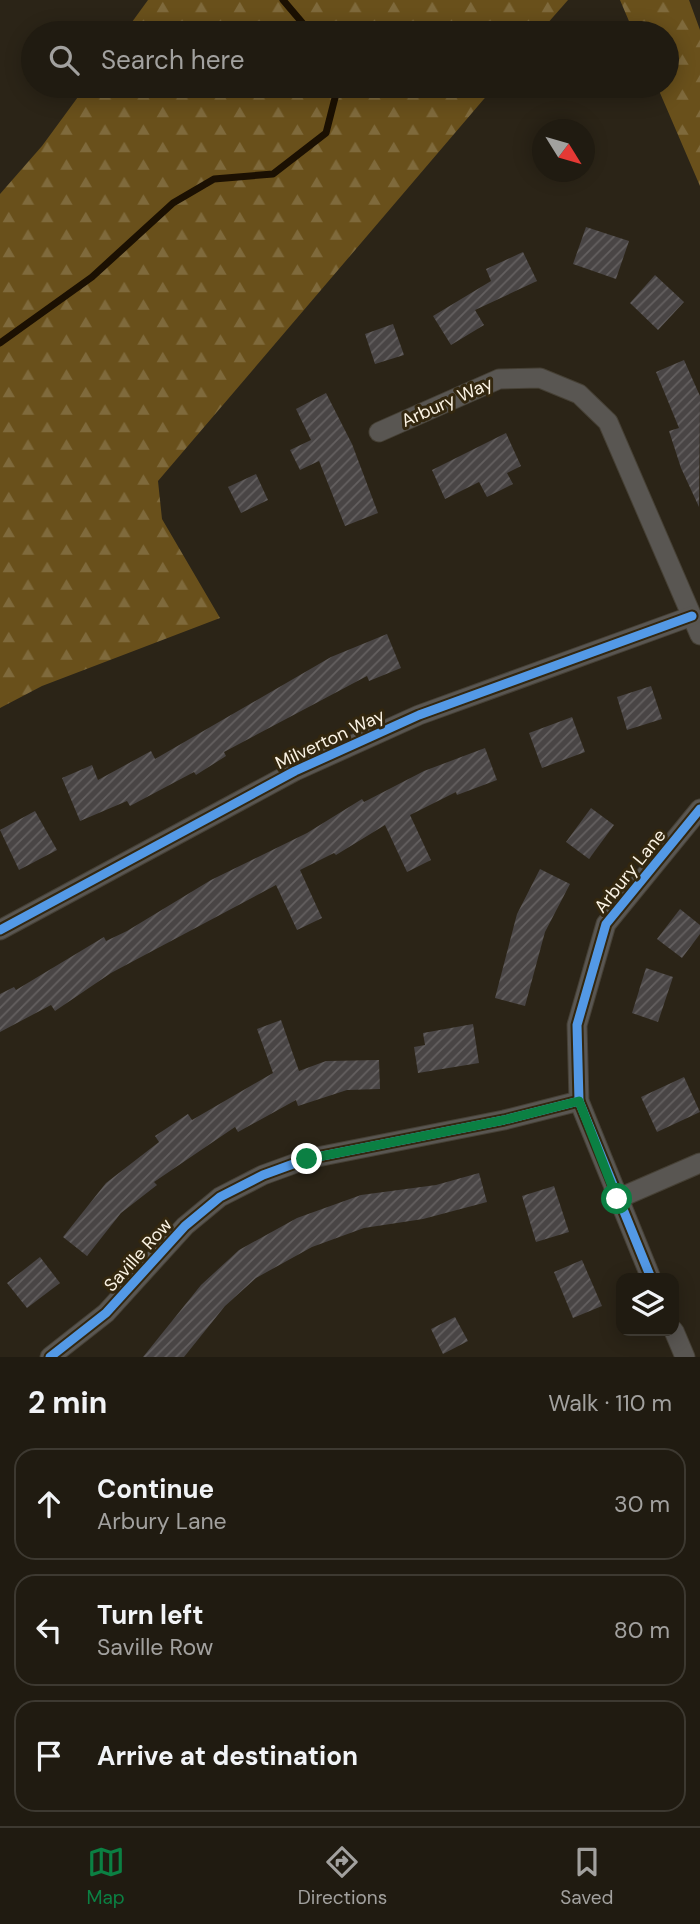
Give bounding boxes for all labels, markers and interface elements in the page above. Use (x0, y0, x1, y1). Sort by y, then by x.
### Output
search box (21, 21, 679, 98)
icon: search (45, 41, 83, 79)
text: Search here (101, 43, 244, 77)
north arrow (532, 119, 595, 182)
street label: Arbury Way (397, 371, 497, 433)
street label: Milverton Way (271, 703, 389, 775)
street label: Arbury Lane (589, 824, 671, 918)
route end (291, 1143, 322, 1174)
route start (601, 1183, 632, 1214)
street label: Saville Row (99, 1213, 178, 1297)
map controls (616, 1273, 679, 1336)
button: layers (616, 1273, 679, 1336)
text: 2 min (28, 1383, 107, 1422)
text: Walk · 110 m (548, 1388, 672, 1418)
text: Continue (97, 1472, 214, 1506)
icon: ahead (30, 1485, 68, 1523)
text: 30 m (614, 1489, 670, 1519)
text: Arbury Lane (97, 1506, 227, 1536)
text: Turn left (97, 1598, 204, 1632)
icon: left (30, 1611, 68, 1649)
text: 80 m (614, 1615, 670, 1645)
text: Saville Row (97, 1632, 213, 1662)
icon: arrive (30, 1737, 68, 1775)
text: Arrive at destination (97, 1739, 358, 1773)
tab: Map (87, 1843, 125, 1910)
tab: Directions (298, 1843, 387, 1910)
tab: Saved (560, 1843, 613, 1910)

